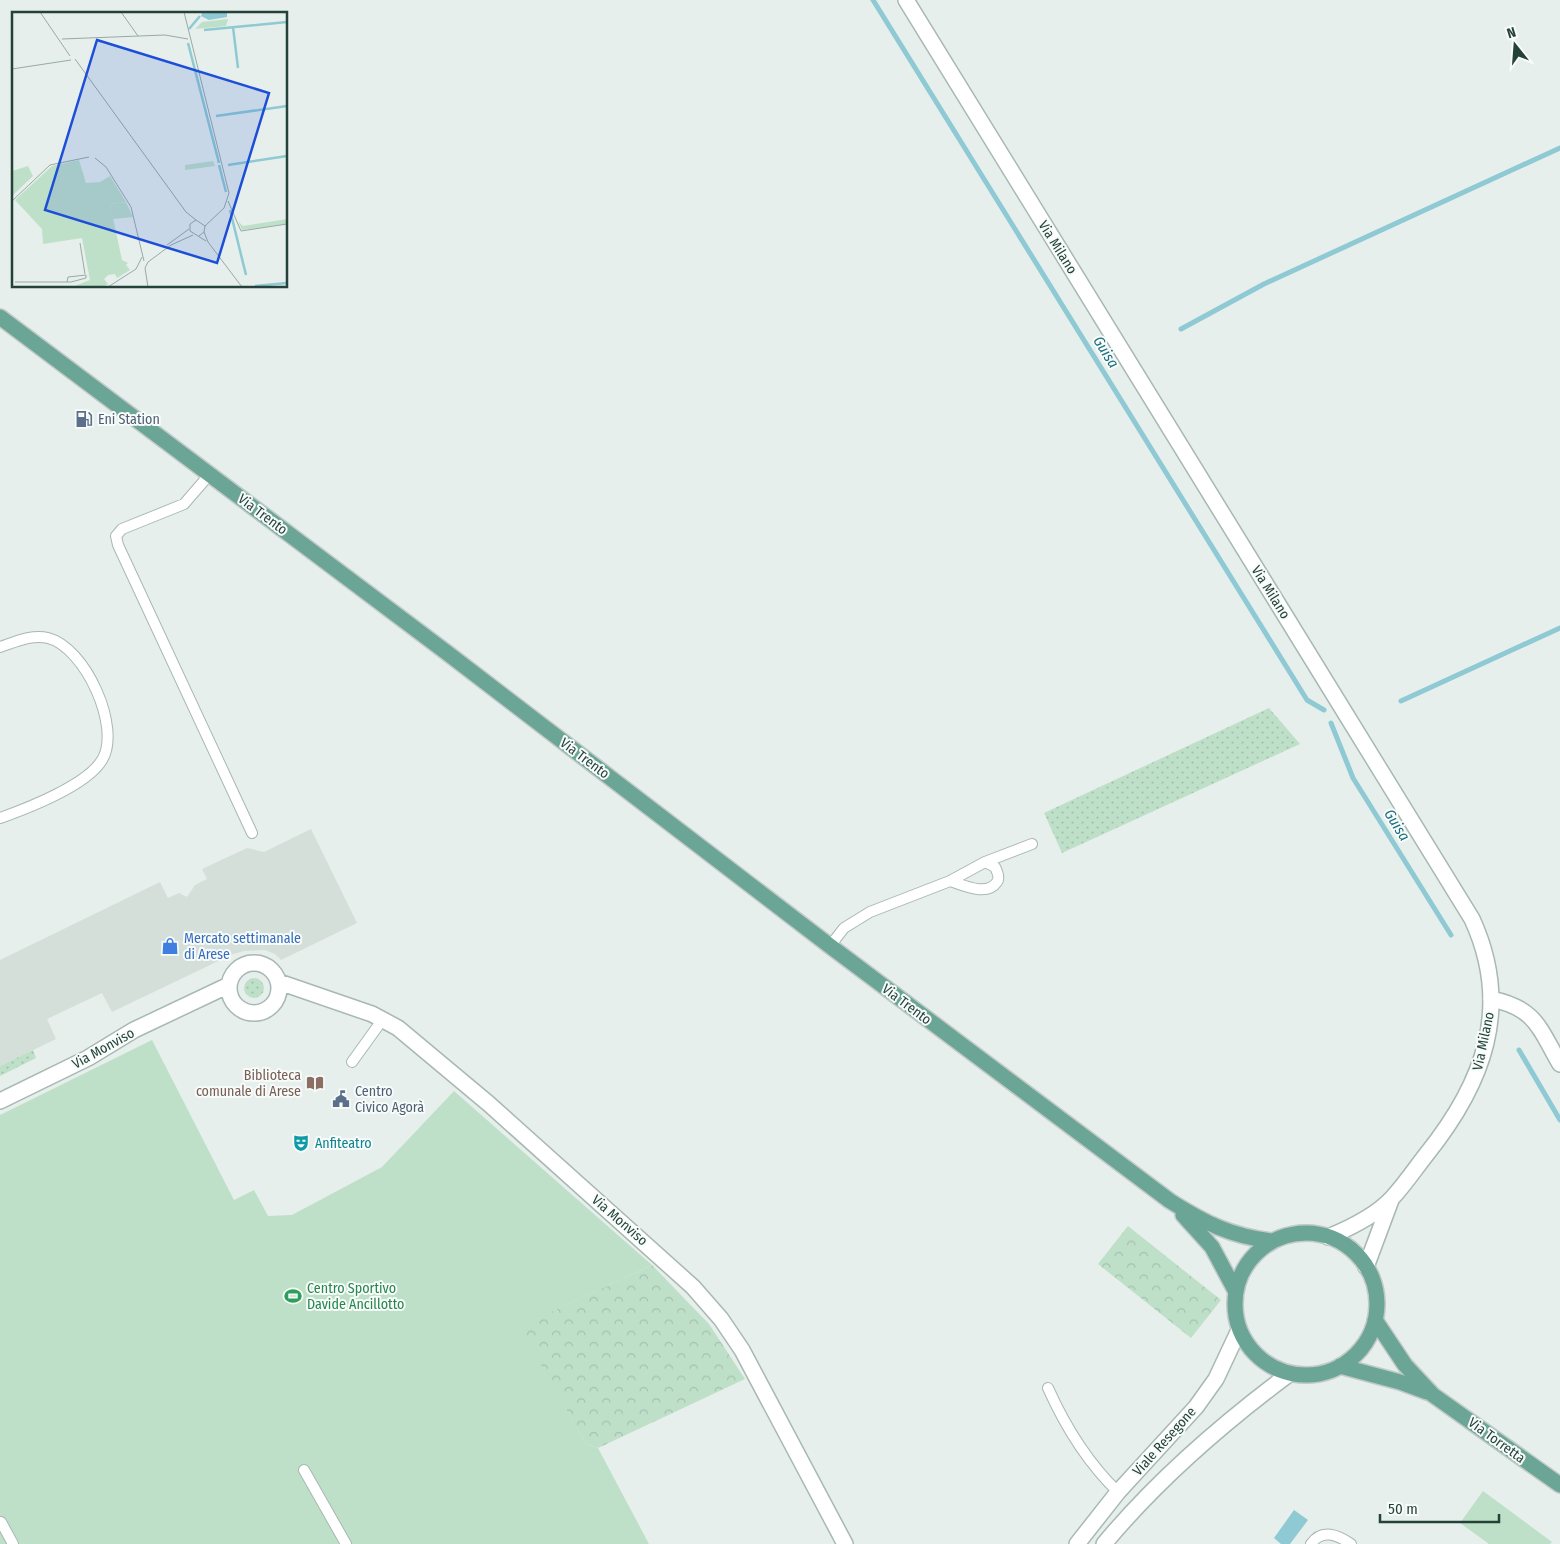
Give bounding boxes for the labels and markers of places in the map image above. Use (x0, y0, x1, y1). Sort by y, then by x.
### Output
fuel station icon: Eni Station (74, 409, 94, 429)
place label: Eni Station (98, 411, 160, 428)
place label: Mercato settimanale di Arese (184, 930, 301, 963)
shop icon: Mercato settimanale di Arese (160, 936, 180, 956)
place label: Biblioteca comunale di Arese (196, 1067, 301, 1100)
library icon: Biblioteca comunale di Arese (305, 1073, 325, 1093)
place label: Centro Civico Agorà (355, 1083, 424, 1116)
public building icon: Centro Civico Agorà (331, 1089, 351, 1109)
theatre icon: Anfiteatro (291, 1133, 311, 1153)
place label: Anfiteatro (315, 1135, 372, 1152)
place label: Centro Sportivo Davide Ancillotto (307, 1280, 404, 1313)
sports icon: Centro Sportivo Davide Ancillotto (283, 1286, 303, 1306)

